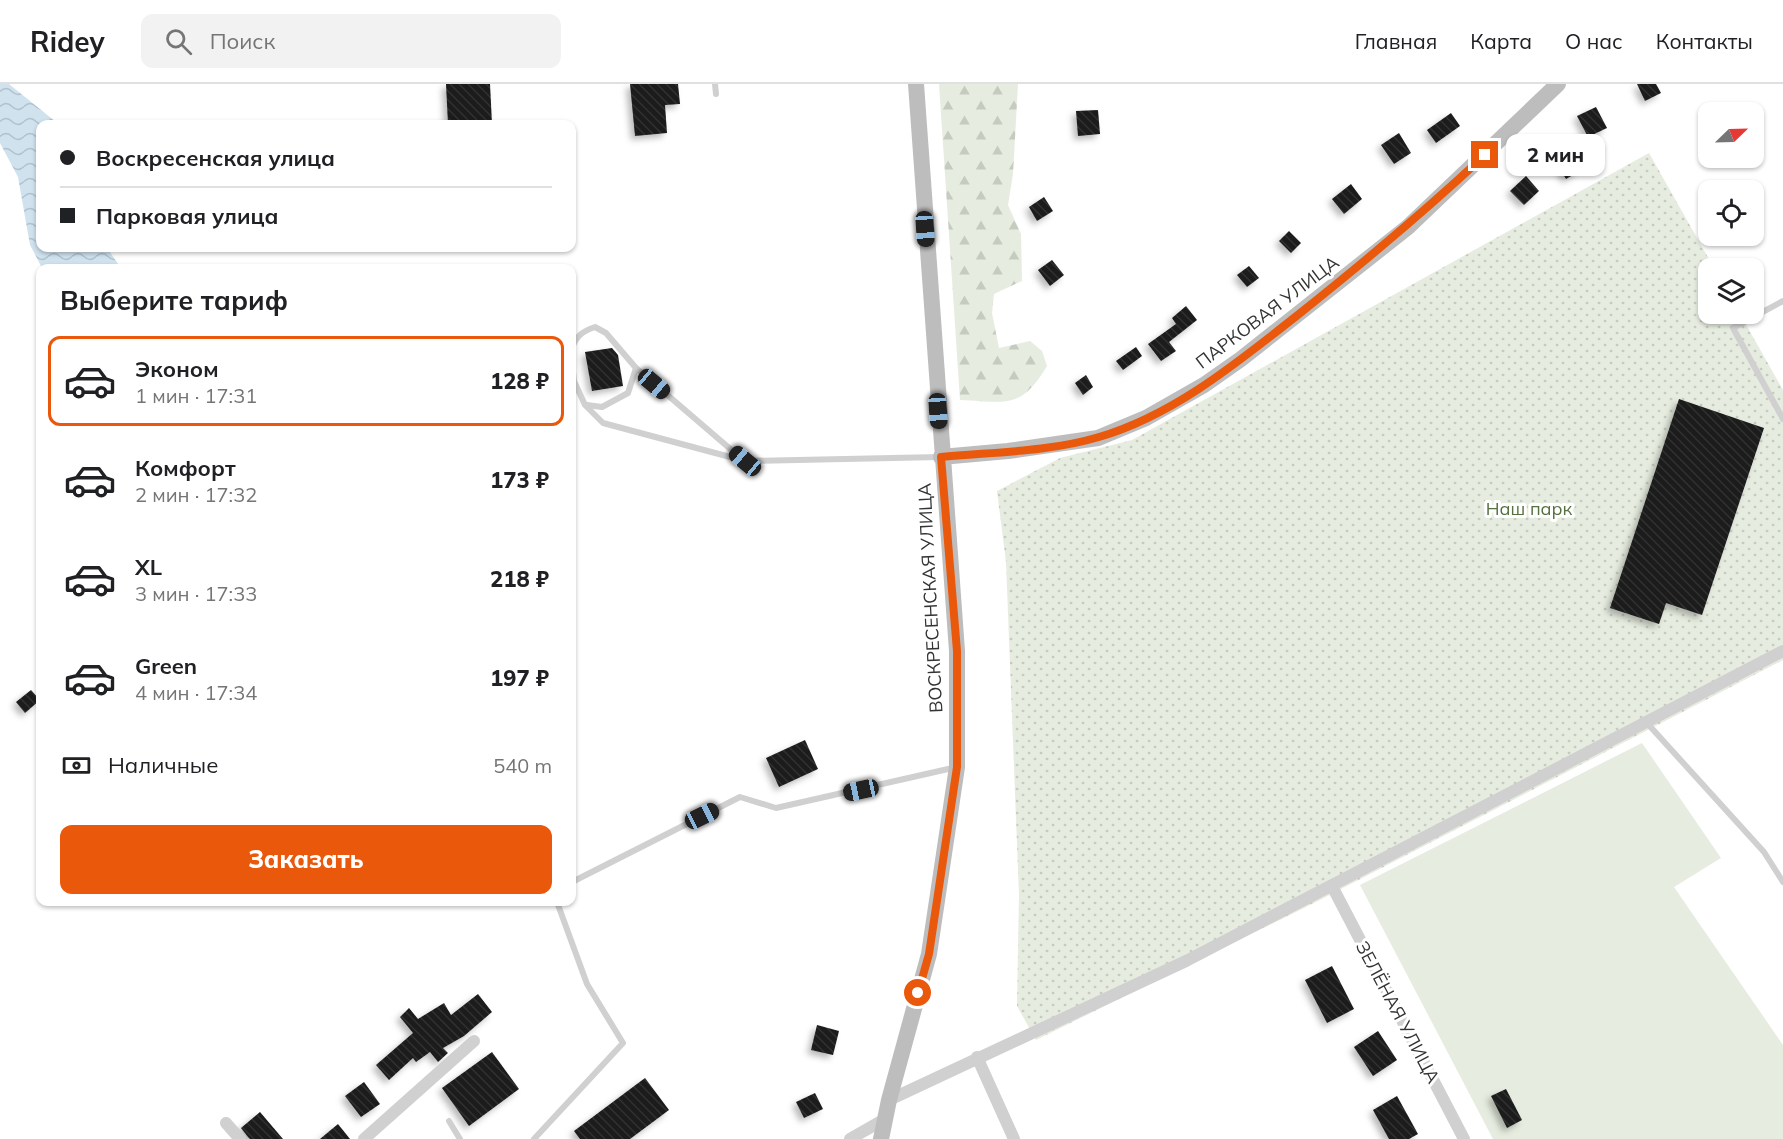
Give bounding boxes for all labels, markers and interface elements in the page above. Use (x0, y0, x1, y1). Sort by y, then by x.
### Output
search box (141, 14, 561, 68)
text: Ridey (30, 24, 105, 59)
icon: search (162, 25, 195, 58)
text: Поиск (210, 27, 275, 55)
text: Главная (1355, 28, 1437, 54)
text: Карта (1470, 28, 1532, 54)
text: О нас (1565, 28, 1623, 54)
text: Контакты (1656, 28, 1753, 54)
north arrow (1698, 102, 1764, 168)
map controls (1698, 102, 1764, 324)
callout: 2 мин (1506, 134, 1605, 176)
route end (1471, 141, 1498, 168)
text: 2 мин (1527, 142, 1584, 167)
text: Воскресенская улица (96, 144, 335, 172)
button: locate (1698, 180, 1764, 246)
text: Парковая улица (96, 202, 278, 230)
car (915, 210, 935, 248)
street label: ПАРКОВАЯ УЛИЦА (1191, 251, 1343, 373)
button: layers (1698, 258, 1764, 324)
text: Выберите тариф (60, 283, 288, 317)
icon: car (63, 354, 117, 408)
text: Эконом (135, 355, 219, 383)
car (634, 366, 674, 402)
text: 128 ₽ (490, 367, 549, 395)
text: 1 мин · 17:31 (135, 383, 257, 408)
car (928, 392, 948, 430)
car (725, 443, 765, 479)
icon: car (63, 453, 117, 507)
text: Комфорт (135, 454, 236, 482)
text: 173 ₽ (490, 466, 549, 494)
text: 2 мин · 17:32 (135, 482, 257, 507)
street label: ВОСКРЕСЕНСКАЯ УЛИЦА (912, 482, 948, 714)
park label: Наш парк (1486, 497, 1573, 520)
icon: car (63, 552, 117, 606)
text: XL (135, 553, 162, 581)
text: 218 ₽ (490, 565, 549, 593)
text: 3 мин · 17:33 (135, 581, 257, 606)
icon: car (63, 651, 117, 705)
text: Green (135, 652, 197, 680)
text: 197 ₽ (490, 664, 549, 692)
text: 4 мин · 17:34 (135, 680, 257, 705)
icon: cash (60, 749, 93, 782)
text: Наличные (108, 751, 218, 779)
text: 540 m (493, 753, 552, 778)
car (842, 777, 880, 803)
car (682, 800, 722, 832)
button: Заказать (60, 825, 552, 894)
street label: ЗЕЛЁНАЯ УЛИЦА (1351, 937, 1445, 1087)
route start (904, 979, 931, 1006)

